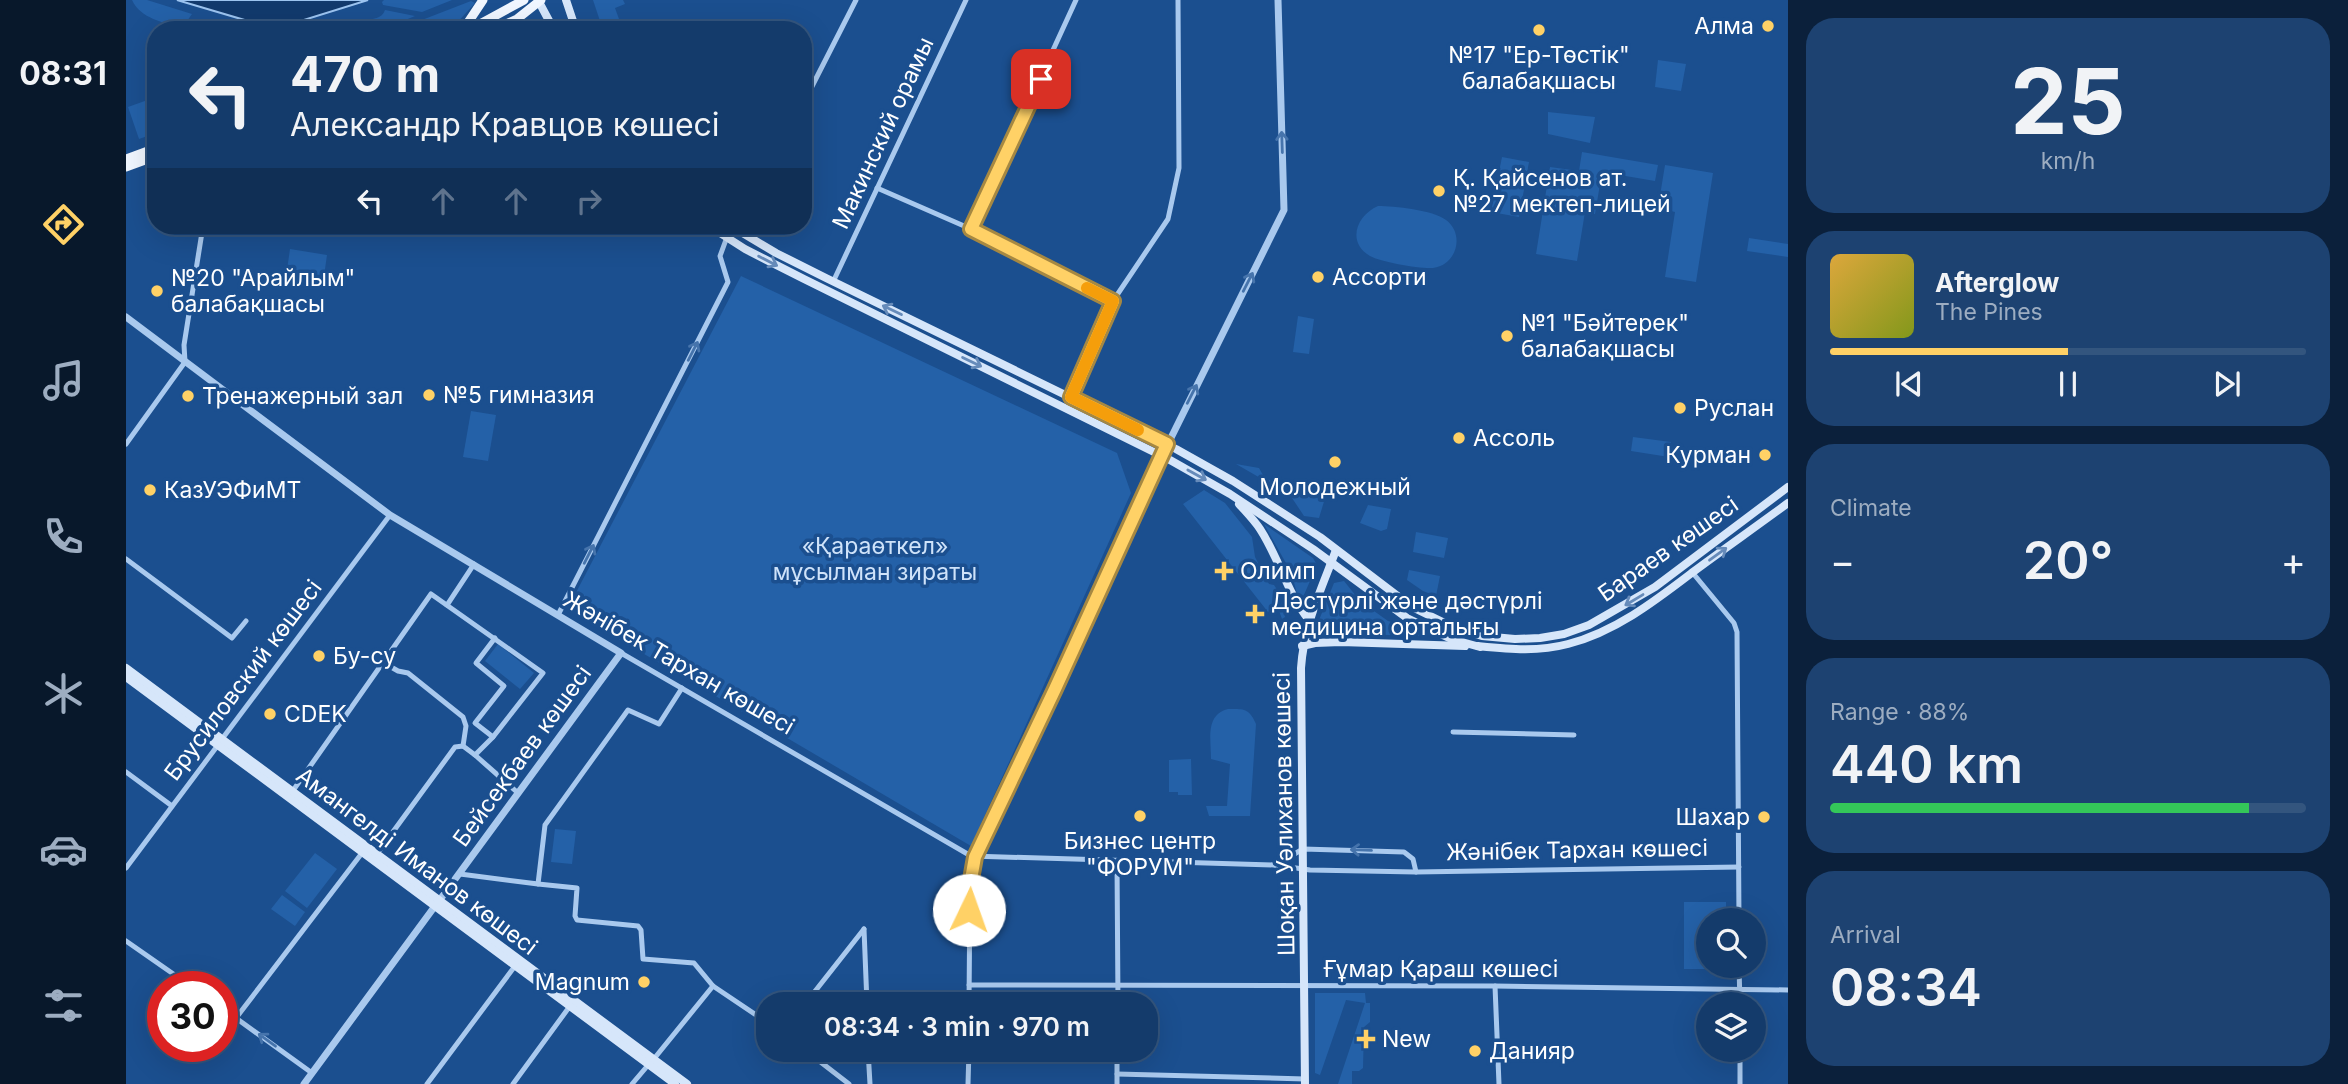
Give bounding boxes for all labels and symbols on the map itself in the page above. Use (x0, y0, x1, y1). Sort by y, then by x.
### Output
place label: Алма (1694, 12, 1754, 40)
marker: Алма (1760, 18, 1776, 34)
marker: №17 "Ер-Төстік" балабақшасы (1531, 22, 1547, 38)
street label: Макинский орамы (826, 33, 940, 233)
place label: №17 "Ер-Төстік" балабақшасы (1448, 41, 1630, 95)
pin (1011, 49, 1071, 109)
one-way arrow (1275, 130, 1288, 153)
place label: Қ. Қайсенов ат. №27 мектеп-лицей (1453, 164, 1671, 218)
marker: Қ. Қайсенов ат. №27 мектеп-лицей (1431, 183, 1447, 199)
one-way arrow (757, 254, 778, 268)
place label: Ассорти (1332, 263, 1427, 291)
place label: №20 "Арайлым" балабақшасы (171, 264, 355, 318)
marker: Ассорти (1310, 269, 1326, 285)
one-way arrow (1242, 272, 1256, 293)
marker: №20 "Арайлым" балабақшасы (149, 283, 165, 299)
one-way arrow (882, 303, 903, 317)
place label: №1 "Бәйтерек" балабақшасы (1521, 309, 1689, 363)
marker: №1 "Бәйтерек" балабақшасы (1499, 328, 1515, 344)
one-way arrow (686, 342, 700, 362)
one-way arrow (961, 356, 982, 369)
place label: №5 гимназия (443, 381, 595, 409)
place label: Тренажерный зал (202, 382, 403, 410)
one-way arrow (1186, 384, 1200, 405)
marker: №5 гимназия (421, 387, 437, 403)
marker: Тренажерный зал (180, 388, 196, 404)
place label: Руслан (1694, 394, 1774, 422)
marker: Руслан (1672, 400, 1688, 416)
place label: Ассоль (1473, 424, 1555, 452)
marker: Ассоль (1451, 430, 1467, 446)
place label: Курман (1665, 441, 1751, 469)
marker: Курман (1757, 447, 1773, 463)
marker: Молодежный (1327, 454, 1343, 470)
one-way arrow (1186, 468, 1206, 482)
place label: Молодежный (1259, 473, 1411, 501)
place label: КазУЭФиМТ (164, 476, 301, 504)
marker: КазУЭФиМТ (142, 482, 158, 498)
street label: Бараев көшесі (1593, 490, 1743, 608)
park label: «Қараөткел» мұсылман зираты (773, 532, 977, 586)
one-way arrow (582, 544, 596, 565)
one-way arrow (1708, 547, 1727, 562)
place label: Олимп (1240, 557, 1316, 585)
marker: Олимп (1214, 561, 1234, 581)
street label: Брусиловский көшесі (158, 574, 328, 786)
street label: Жәнібек Тархан көшесі (559, 585, 799, 741)
place label: Дәстүрлі және дәстүрлі медицина орталығы (1271, 587, 1543, 641)
one-way arrow (1625, 593, 1645, 607)
marker: Дәстүрлі және дәстүрлі медицина орталығы (1245, 604, 1265, 624)
place label: Бу-су (333, 642, 396, 670)
marker: Бу-су (311, 648, 327, 664)
street label: Бейсекбаев көшесі (447, 660, 597, 852)
street label: Шоқан Уәлиханов көшесі (1268, 672, 1300, 956)
place label: CDEK (284, 700, 347, 728)
marker: CDEK (262, 706, 278, 722)
street label: Амангелді Иманов көшесі (291, 761, 543, 961)
place label: Шахар (1676, 803, 1750, 831)
marker: Бизнес центр "ФОРУМ" (1132, 808, 1148, 824)
marker: Шахар (1756, 809, 1772, 825)
place label: Бизнес центр "ФОРУМ" (1064, 827, 1216, 881)
street label: Жәнібек Тархан көшесі (1446, 834, 1708, 866)
one-way arrow (1350, 844, 1373, 857)
position arrow (932, 873, 1006, 947)
street label: Ғұмар Қараш көшесі (1323, 955, 1558, 983)
place label: Magnum (535, 968, 630, 996)
speed limit sign: 30 (147, 971, 238, 1062)
marker: Magnum (636, 974, 652, 990)
place label: New (1382, 1025, 1431, 1053)
marker: New (1356, 1029, 1376, 1049)
one-way arrow (258, 1033, 277, 1048)
place label: Данияр (1489, 1037, 1575, 1065)
marker: Данияр (1467, 1043, 1483, 1059)

